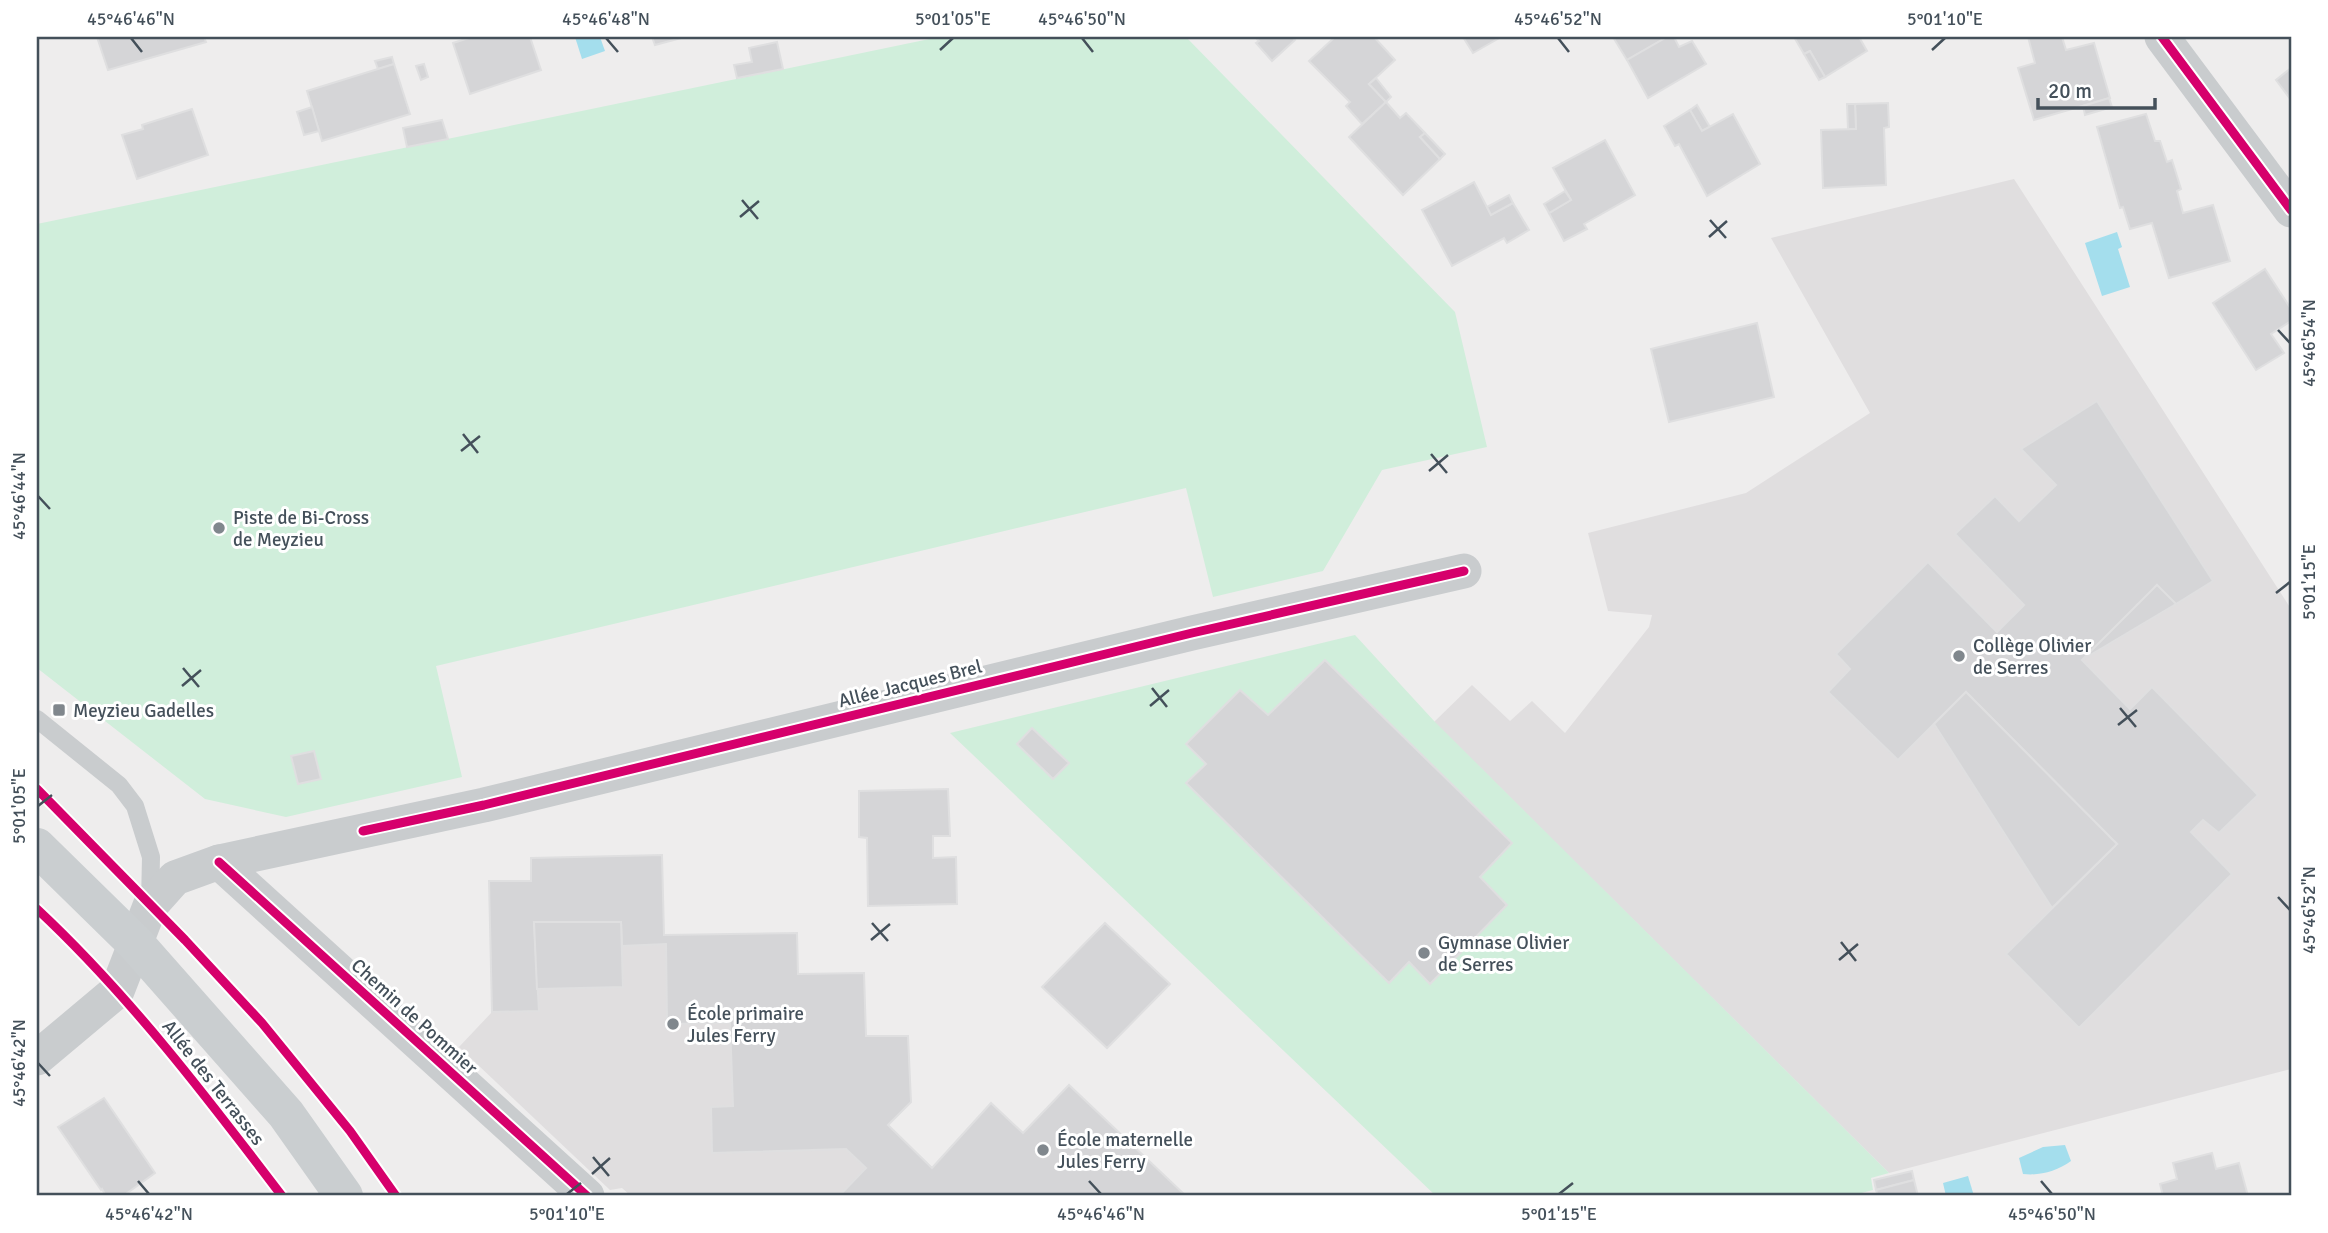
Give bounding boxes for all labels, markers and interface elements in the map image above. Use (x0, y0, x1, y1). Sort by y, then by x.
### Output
text: 45°46'46"N (87, 8, 175, 30)
text: 45°46'48"N (562, 8, 650, 30)
text: 5°01'05"E (915, 8, 991, 30)
text: 45°46'50"N (1038, 8, 1126, 30)
text: 45°46'52"N (1514, 8, 1602, 30)
text: 5°01'10"E (1907, 8, 1983, 30)
scale bar (2038, 66, 2155, 110)
text: 20 m (2048, 78, 2092, 104)
text: 45°46'54"N (2298, 299, 2320, 387)
text: 45°46'44"N (8, 452, 30, 540)
place label: Piste de Bi-Cross de Meyzieu (233, 506, 369, 552)
marker: Piste de Bi-Cross de Meyzieu (211, 520, 227, 536)
text: 5°01'15"E (2298, 544, 2320, 620)
place label: Collège Olivier de Serres (1973, 634, 2091, 680)
marker: Collège Olivier de Serres (1951, 648, 1967, 664)
street label: Allée Jacques Brel (836, 655, 985, 713)
place label: Meyzieu Gadelles (73, 699, 214, 723)
marker: Meyzieu Gadelles (51, 702, 67, 718)
text: 5°01'05"E (8, 768, 30, 844)
text: 45°46'52"N (2298, 866, 2320, 954)
place label: Gymnase Olivier de Serres (1438, 931, 1569, 977)
marker: Gymnase Olivier de Serres (1416, 945, 1432, 961)
street label: Chemin de Pommier (346, 954, 483, 1080)
place label: École primaire Jules Ferry (687, 1002, 804, 1048)
street label: Allée des Terrasses (157, 1015, 270, 1150)
marker: École primaire Jules Ferry (665, 1016, 681, 1032)
text: 45°46'42"N (8, 1019, 30, 1107)
place label: École maternelle Jules Ferry (1057, 1128, 1193, 1174)
marker: École maternelle Jules Ferry (1035, 1142, 1051, 1158)
text: 45°46'42"N (105, 1203, 193, 1225)
text: 5°01'10"E (529, 1203, 605, 1225)
text: 45°46'46"N (1057, 1203, 1145, 1225)
text: 5°01'15"E (1521, 1203, 1597, 1225)
text: 45°46'50"N (2008, 1203, 2096, 1225)

